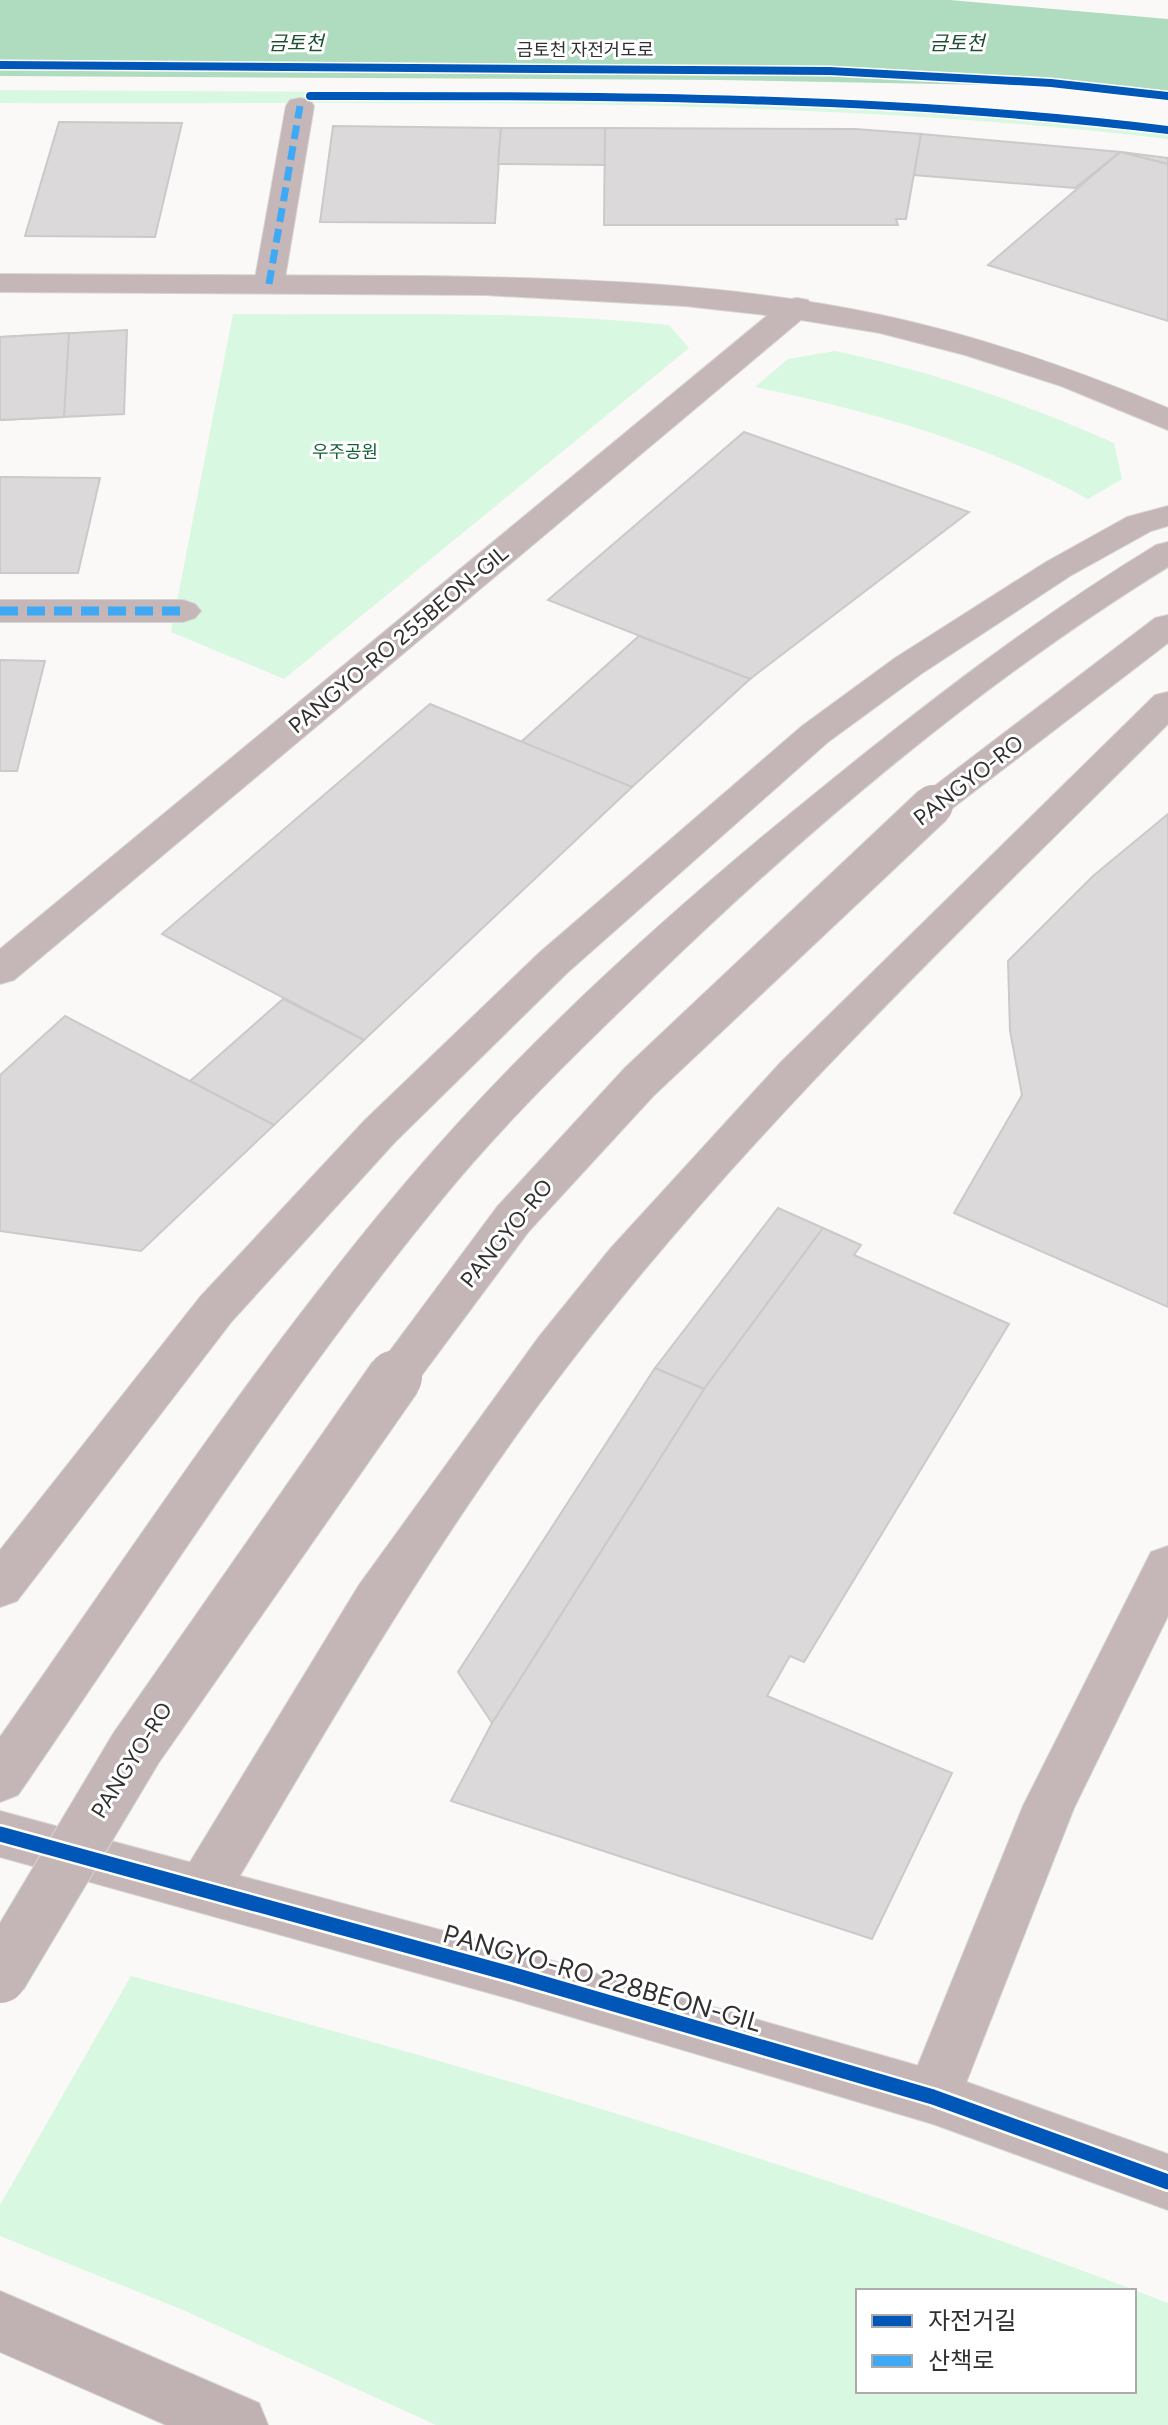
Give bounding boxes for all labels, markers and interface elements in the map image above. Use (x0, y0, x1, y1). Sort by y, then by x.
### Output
water label: 금토천 (268, 31, 326, 55)
water label: 금토천 (929, 31, 987, 55)
street label: 금토천 자전거도로 (517, 39, 653, 61)
park label: 우주공원 (312, 441, 378, 463)
street label: PANGYO-RO 255BEON-GIL (283, 539, 514, 739)
street label: PANGYO-RO (908, 729, 1029, 832)
street label: PANGYO-RO (454, 1174, 558, 1293)
street label: PANGYO-RO (85, 1697, 178, 1823)
street label: PANGYO-RO 228BEON-GIL (439, 1917, 765, 2039)
legend (856, 2289, 1136, 2393)
text: 자전거길 (928, 2306, 1016, 2335)
text: 산책로 (928, 2346, 994, 2375)

